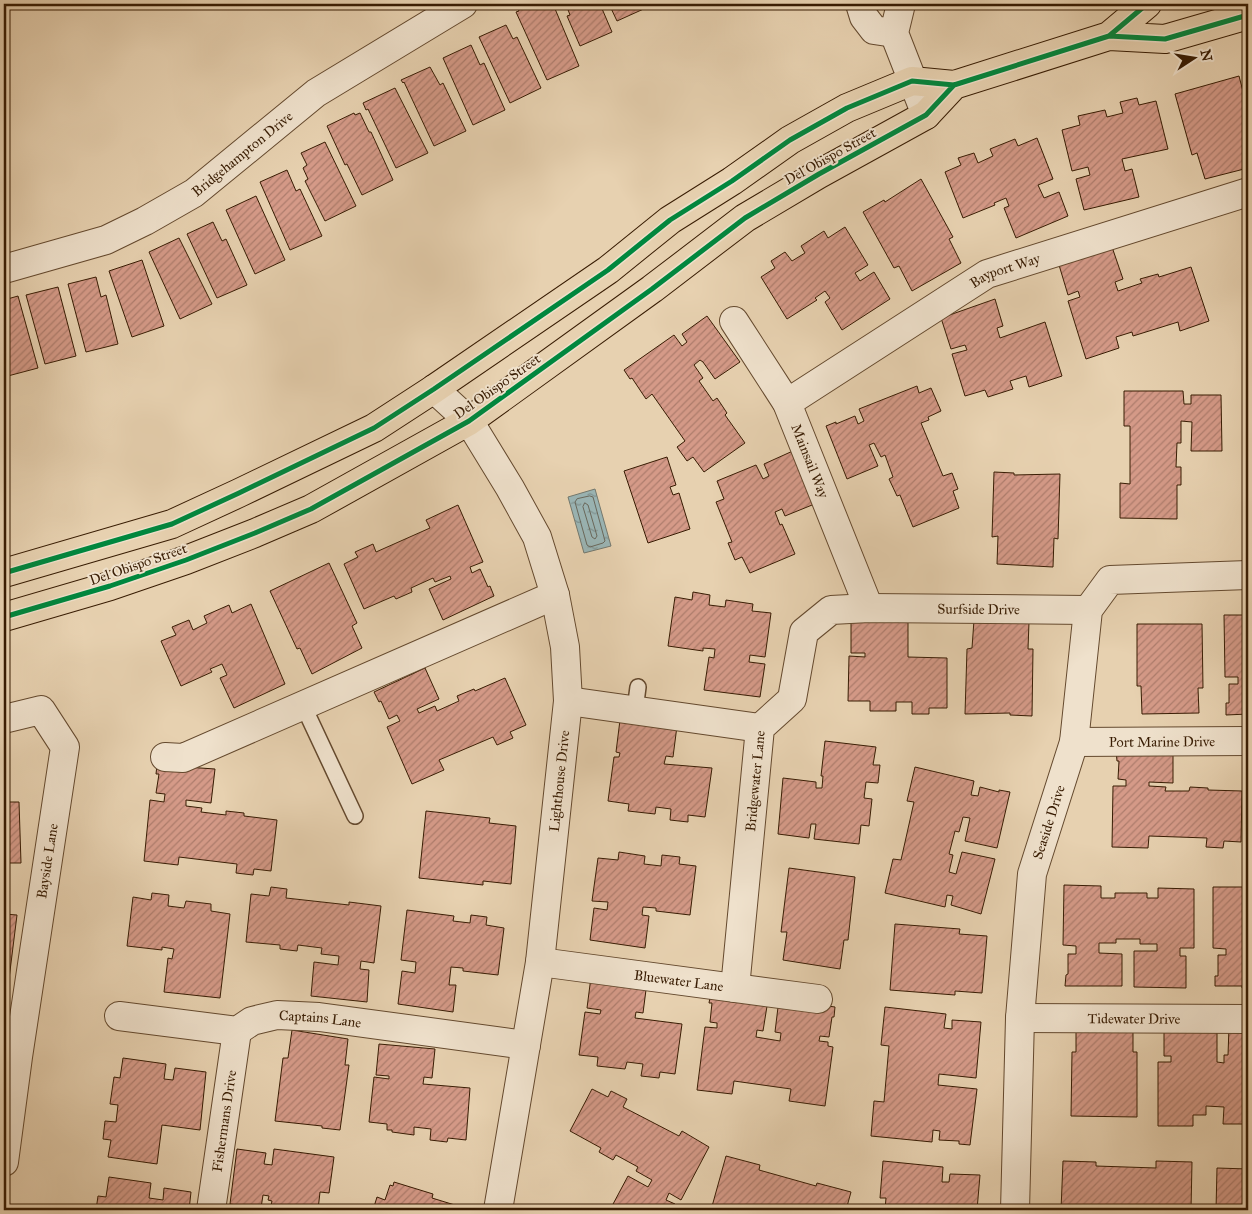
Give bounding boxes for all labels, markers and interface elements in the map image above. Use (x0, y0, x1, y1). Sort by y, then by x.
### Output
north arrow (1170, 32, 1220, 82)
text: N (1197, 48, 1216, 63)
street label: Bridgehampton Drive (189, 108, 296, 200)
street label: Del Obispo Street (782, 124, 879, 189)
street label: Bayport Way (967, 250, 1043, 292)
street label: Del Obispo Street (451, 350, 544, 423)
street label: Mainsail Way (787, 422, 832, 501)
street label: Del Obispo Street (87, 540, 189, 589)
street label: Surfside Drive (937, 601, 1020, 618)
street label: Lighthouse Drive (546, 729, 573, 833)
street label: Bridgewater Lane (742, 730, 769, 832)
street label: Port Marine Drive (1109, 733, 1215, 751)
street label: Seaside Drive (1029, 783, 1069, 862)
street label: Bayside Lane (33, 822, 62, 900)
street label: Bluewater Lane (633, 967, 725, 995)
street label: Captains Lane (279, 1007, 362, 1032)
street label: Tidewater Drive (1088, 1010, 1181, 1028)
street label: Fishermans Drive (209, 1069, 240, 1173)

